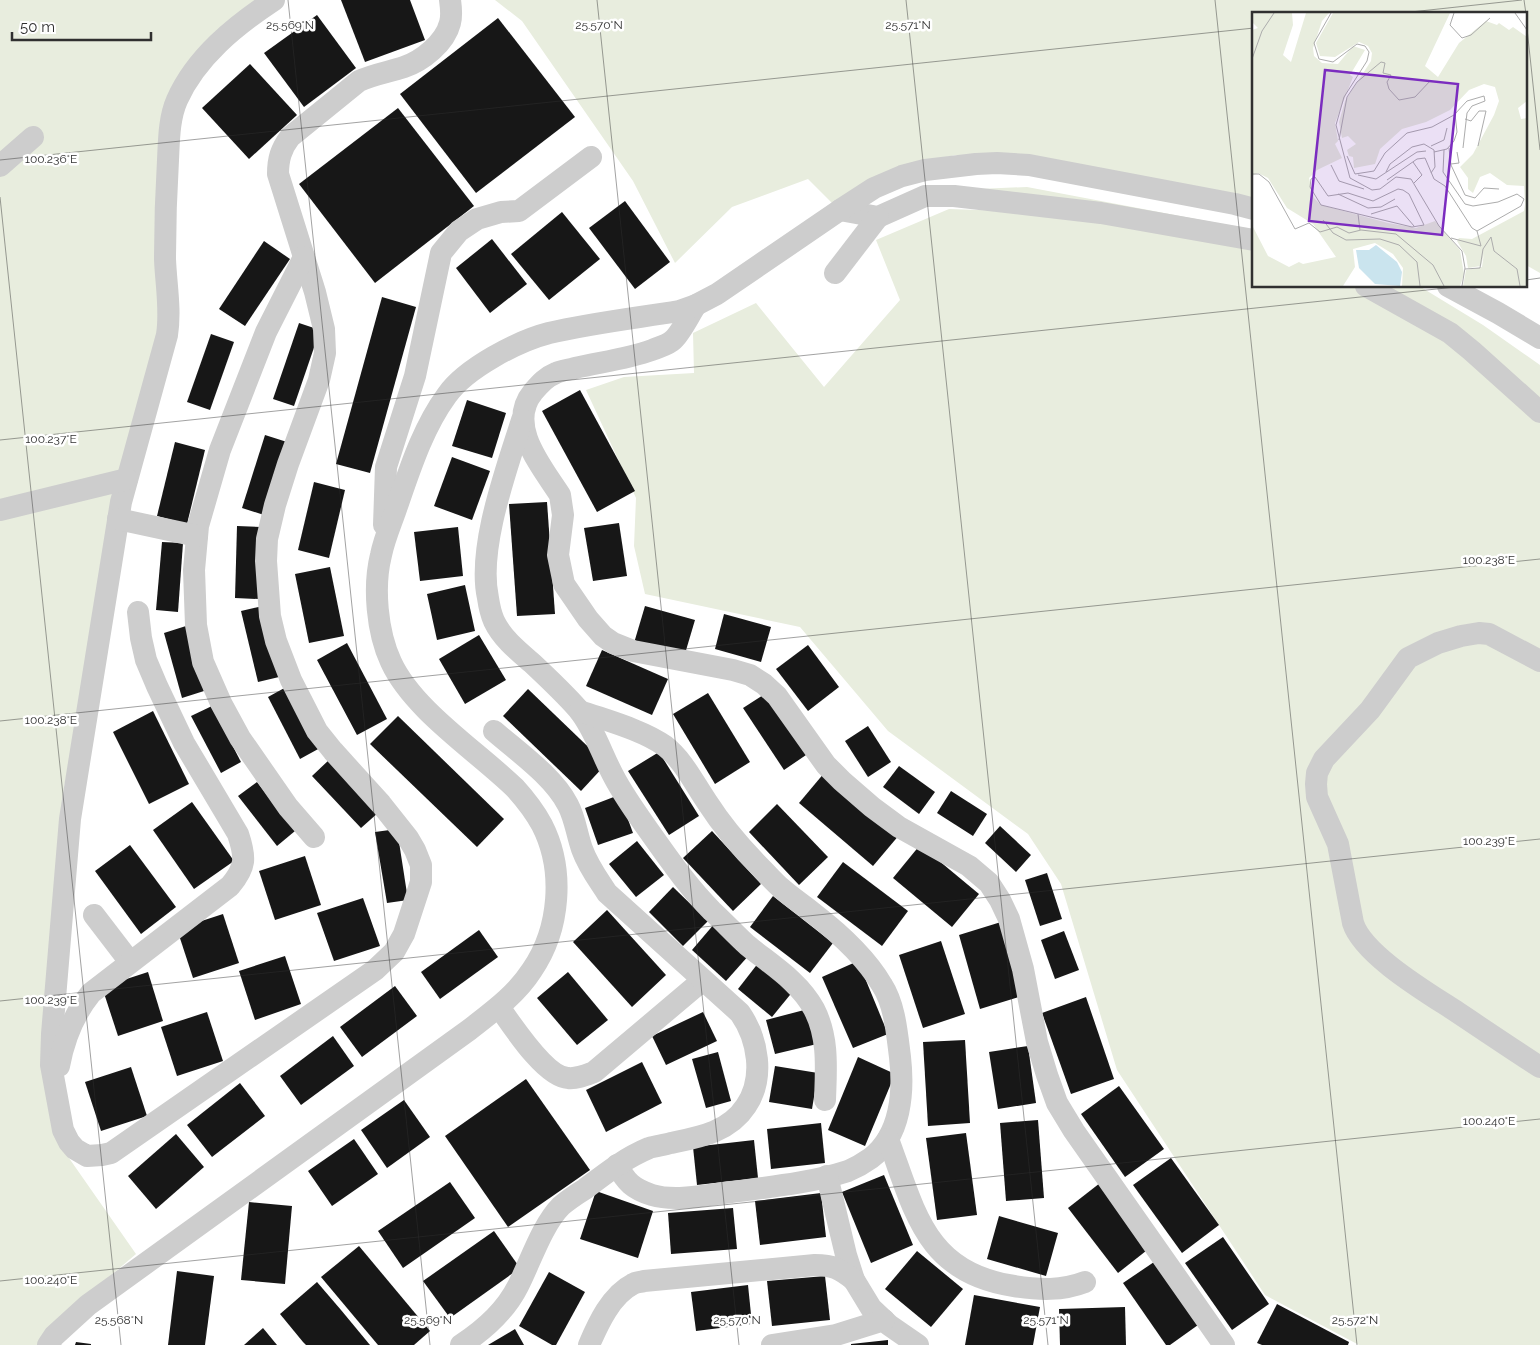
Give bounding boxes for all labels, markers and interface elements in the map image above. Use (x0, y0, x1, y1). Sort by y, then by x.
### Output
scale bar (12, 10, 151, 42)
inset map (1252, 12, 1528, 288)
text: 50 m (20, 18, 55, 36)
text: 25.569°N (266, 18, 314, 32)
text: 25.570°N (575, 18, 623, 32)
text: 25.571°N (885, 18, 931, 32)
text: 100.236°E (25, 152, 77, 166)
text: 100.237°E (25, 432, 77, 446)
text: 100.238°E (1463, 553, 1515, 567)
text: 100.238°E (25, 713, 77, 727)
text: 100.239°E (1463, 834, 1515, 848)
text: 100.239°E (25, 993, 77, 1007)
text: 100.240°E (1463, 1114, 1515, 1128)
text: 100.240°E (25, 1273, 77, 1287)
text: 25.568°N (95, 1313, 143, 1327)
text: 25.569°N (404, 1313, 452, 1327)
text: 25.570°N (713, 1313, 761, 1327)
text: 25.571°N (1023, 1313, 1069, 1327)
text: 25.572°N (1332, 1313, 1378, 1327)

